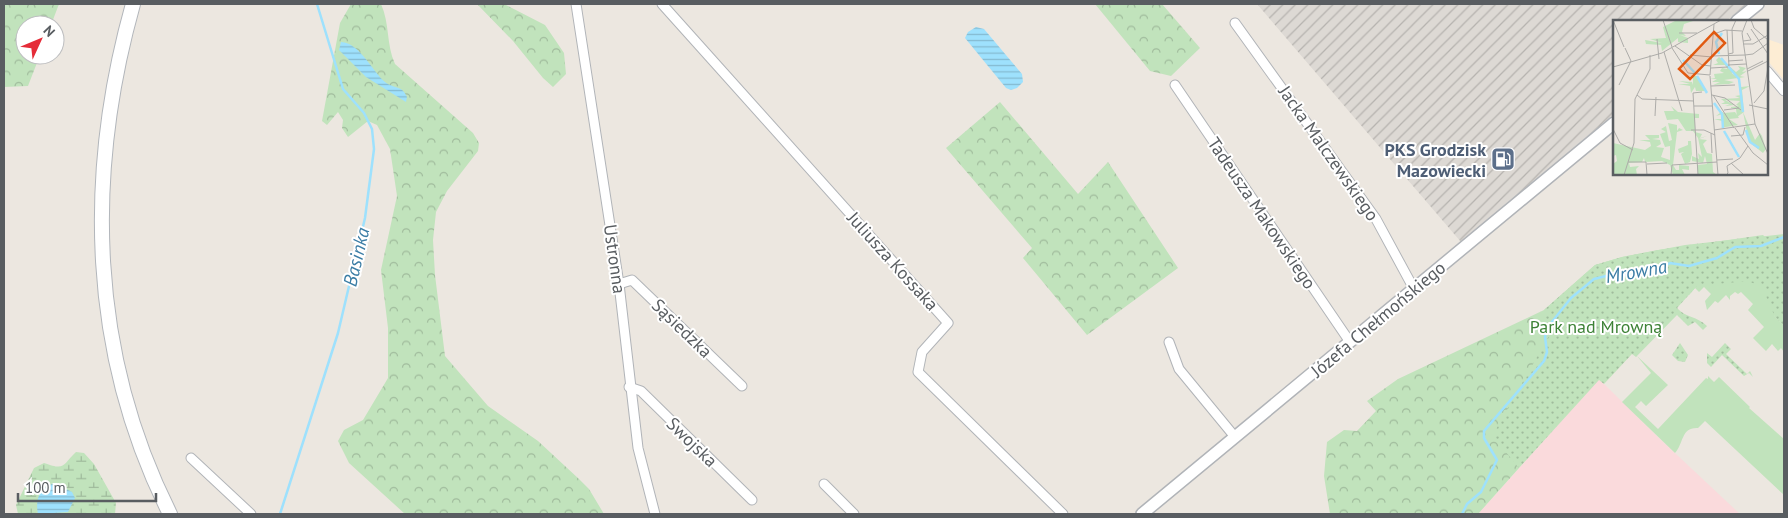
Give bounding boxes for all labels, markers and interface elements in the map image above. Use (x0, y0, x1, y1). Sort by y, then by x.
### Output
north arrow (15, 15, 65, 65)
inset map (1613, 20, 1768, 175)
text: N (40, 21, 59, 41)
street label: Jacka Malczewskiego (1273, 80, 1384, 225)
street label: Tadeusza Makowskiego (1203, 133, 1321, 293)
place label: PKS Grodzisk Mazowiecki (1385, 138, 1486, 182)
fuel station icon: PKS Grodzisk Mazowiecki (1490, 146, 1516, 172)
street label: Juliusza Kossaka (842, 206, 944, 315)
street label: Ustronna (599, 223, 631, 295)
water label: Basinka (338, 225, 375, 289)
water label: Mrowna (1603, 254, 1669, 288)
street label: Józefa Chełmońskiego (1305, 256, 1450, 383)
street label: Sąsiedzka (647, 294, 717, 362)
park label: Park nad Mrowną (1530, 315, 1662, 338)
street label: Swojska (662, 412, 722, 472)
scale bar (18, 470, 155, 502)
text: 100 m (25, 478, 66, 497)

